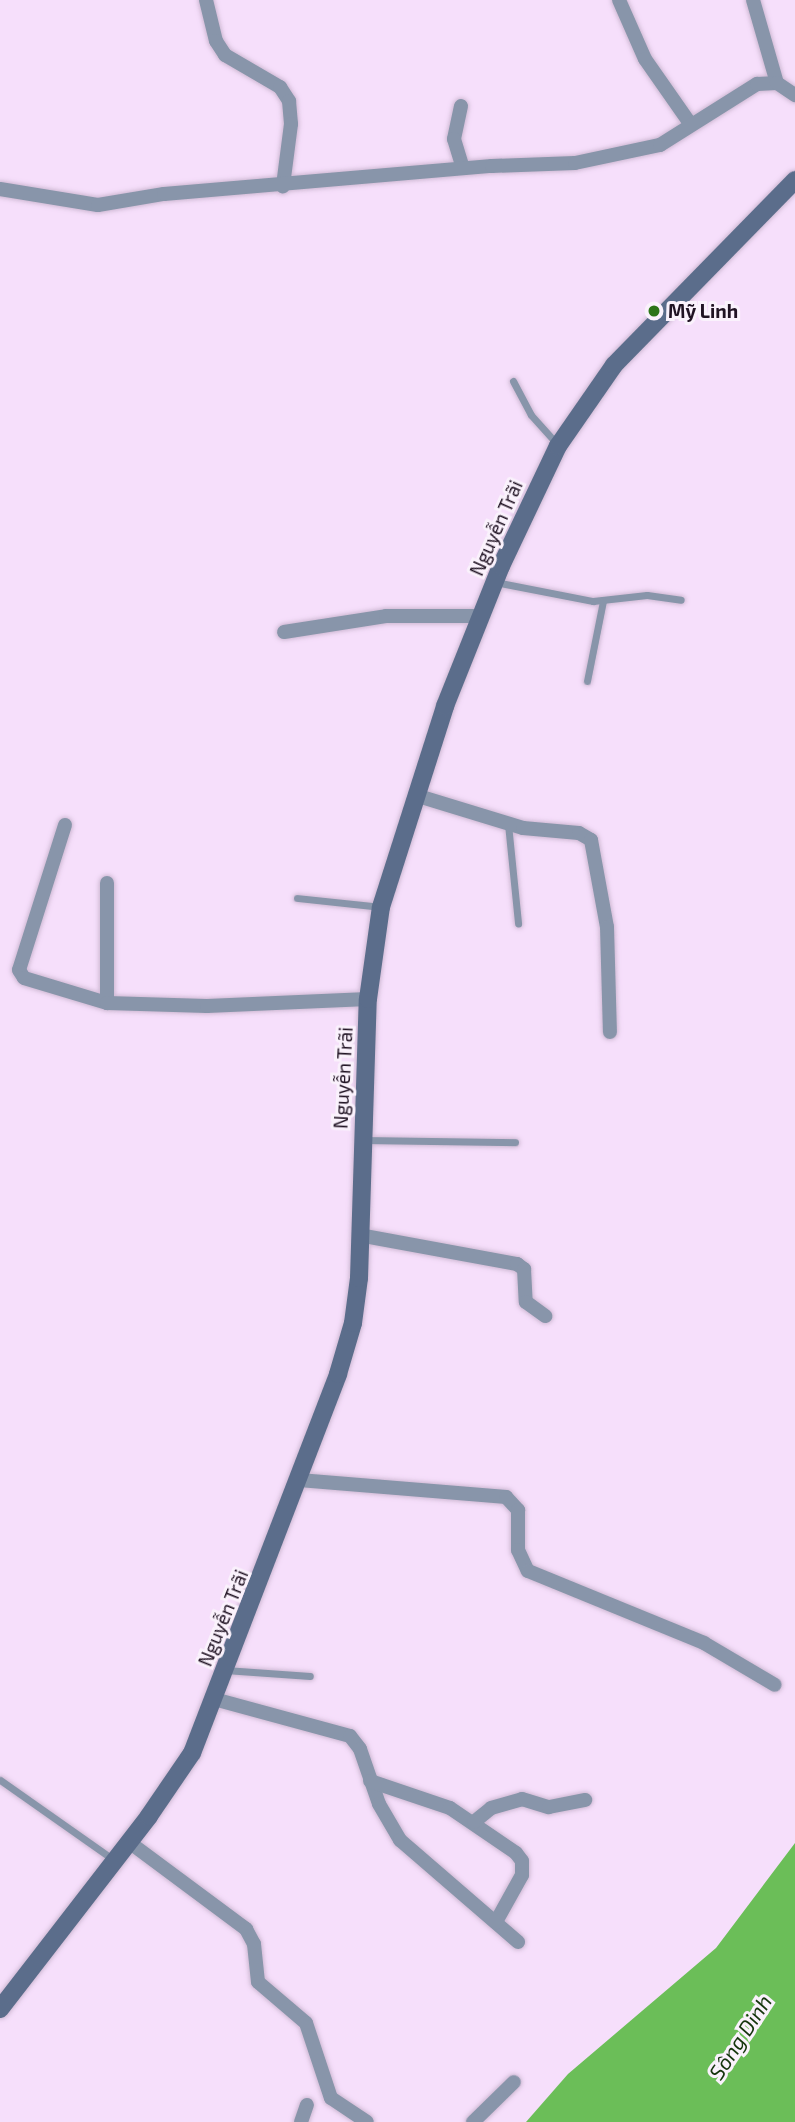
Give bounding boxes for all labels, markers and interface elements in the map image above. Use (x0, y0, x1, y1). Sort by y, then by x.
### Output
place label: Mỹ Linh (668, 300, 739, 322)
marker: Mỹ Linh (646, 303, 662, 319)
street label: Nguyễn Trãi (465, 477, 527, 579)
street label: Nguyễn Trãi (329, 1026, 357, 1130)
street label: Nguyễn Trãi (193, 1566, 253, 1670)
water label: Sông Dinh (703, 1990, 777, 2084)

